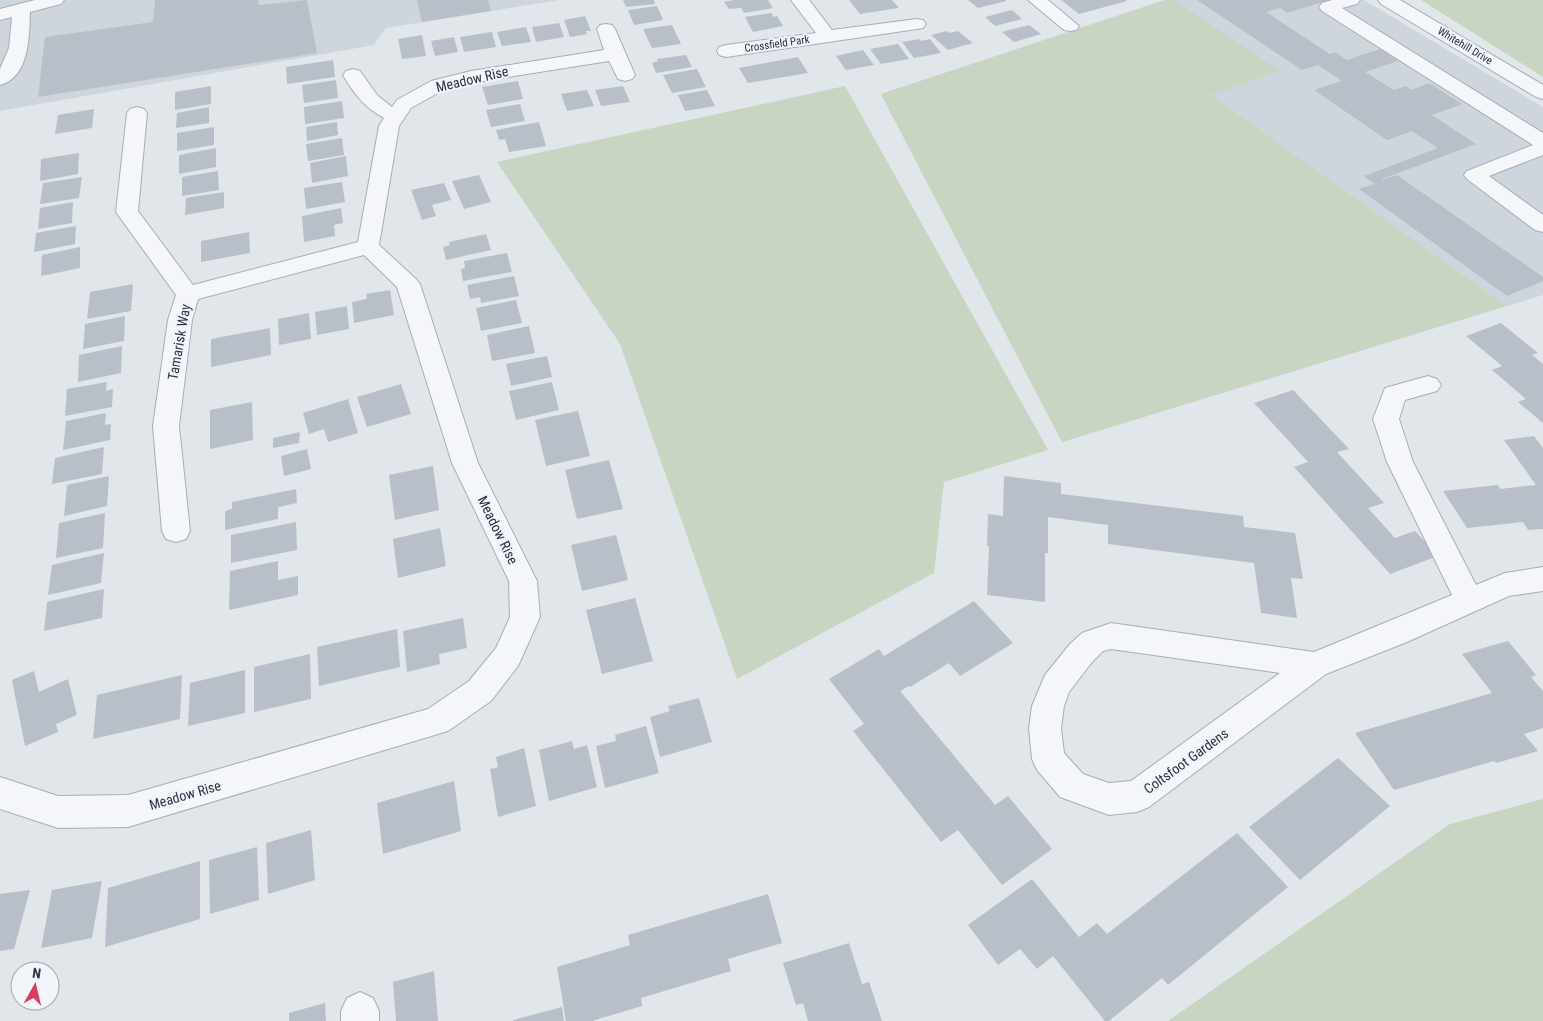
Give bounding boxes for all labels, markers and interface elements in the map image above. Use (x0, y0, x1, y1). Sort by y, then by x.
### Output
street label: Whitehill Drive (1435, 24, 1495, 68)
street label: Crossfield Park (744, 33, 810, 55)
street label: Meadow Rise (434, 63, 510, 95)
street label: Tamarisk Way (164, 303, 194, 381)
street label: Meadow Rise (475, 493, 522, 567)
street label: Coltsfoot Gardens (1141, 725, 1231, 797)
street label: Meadow Rise (147, 777, 223, 813)
north arrow (10, 961, 60, 1011)
text: N (31, 965, 42, 982)

